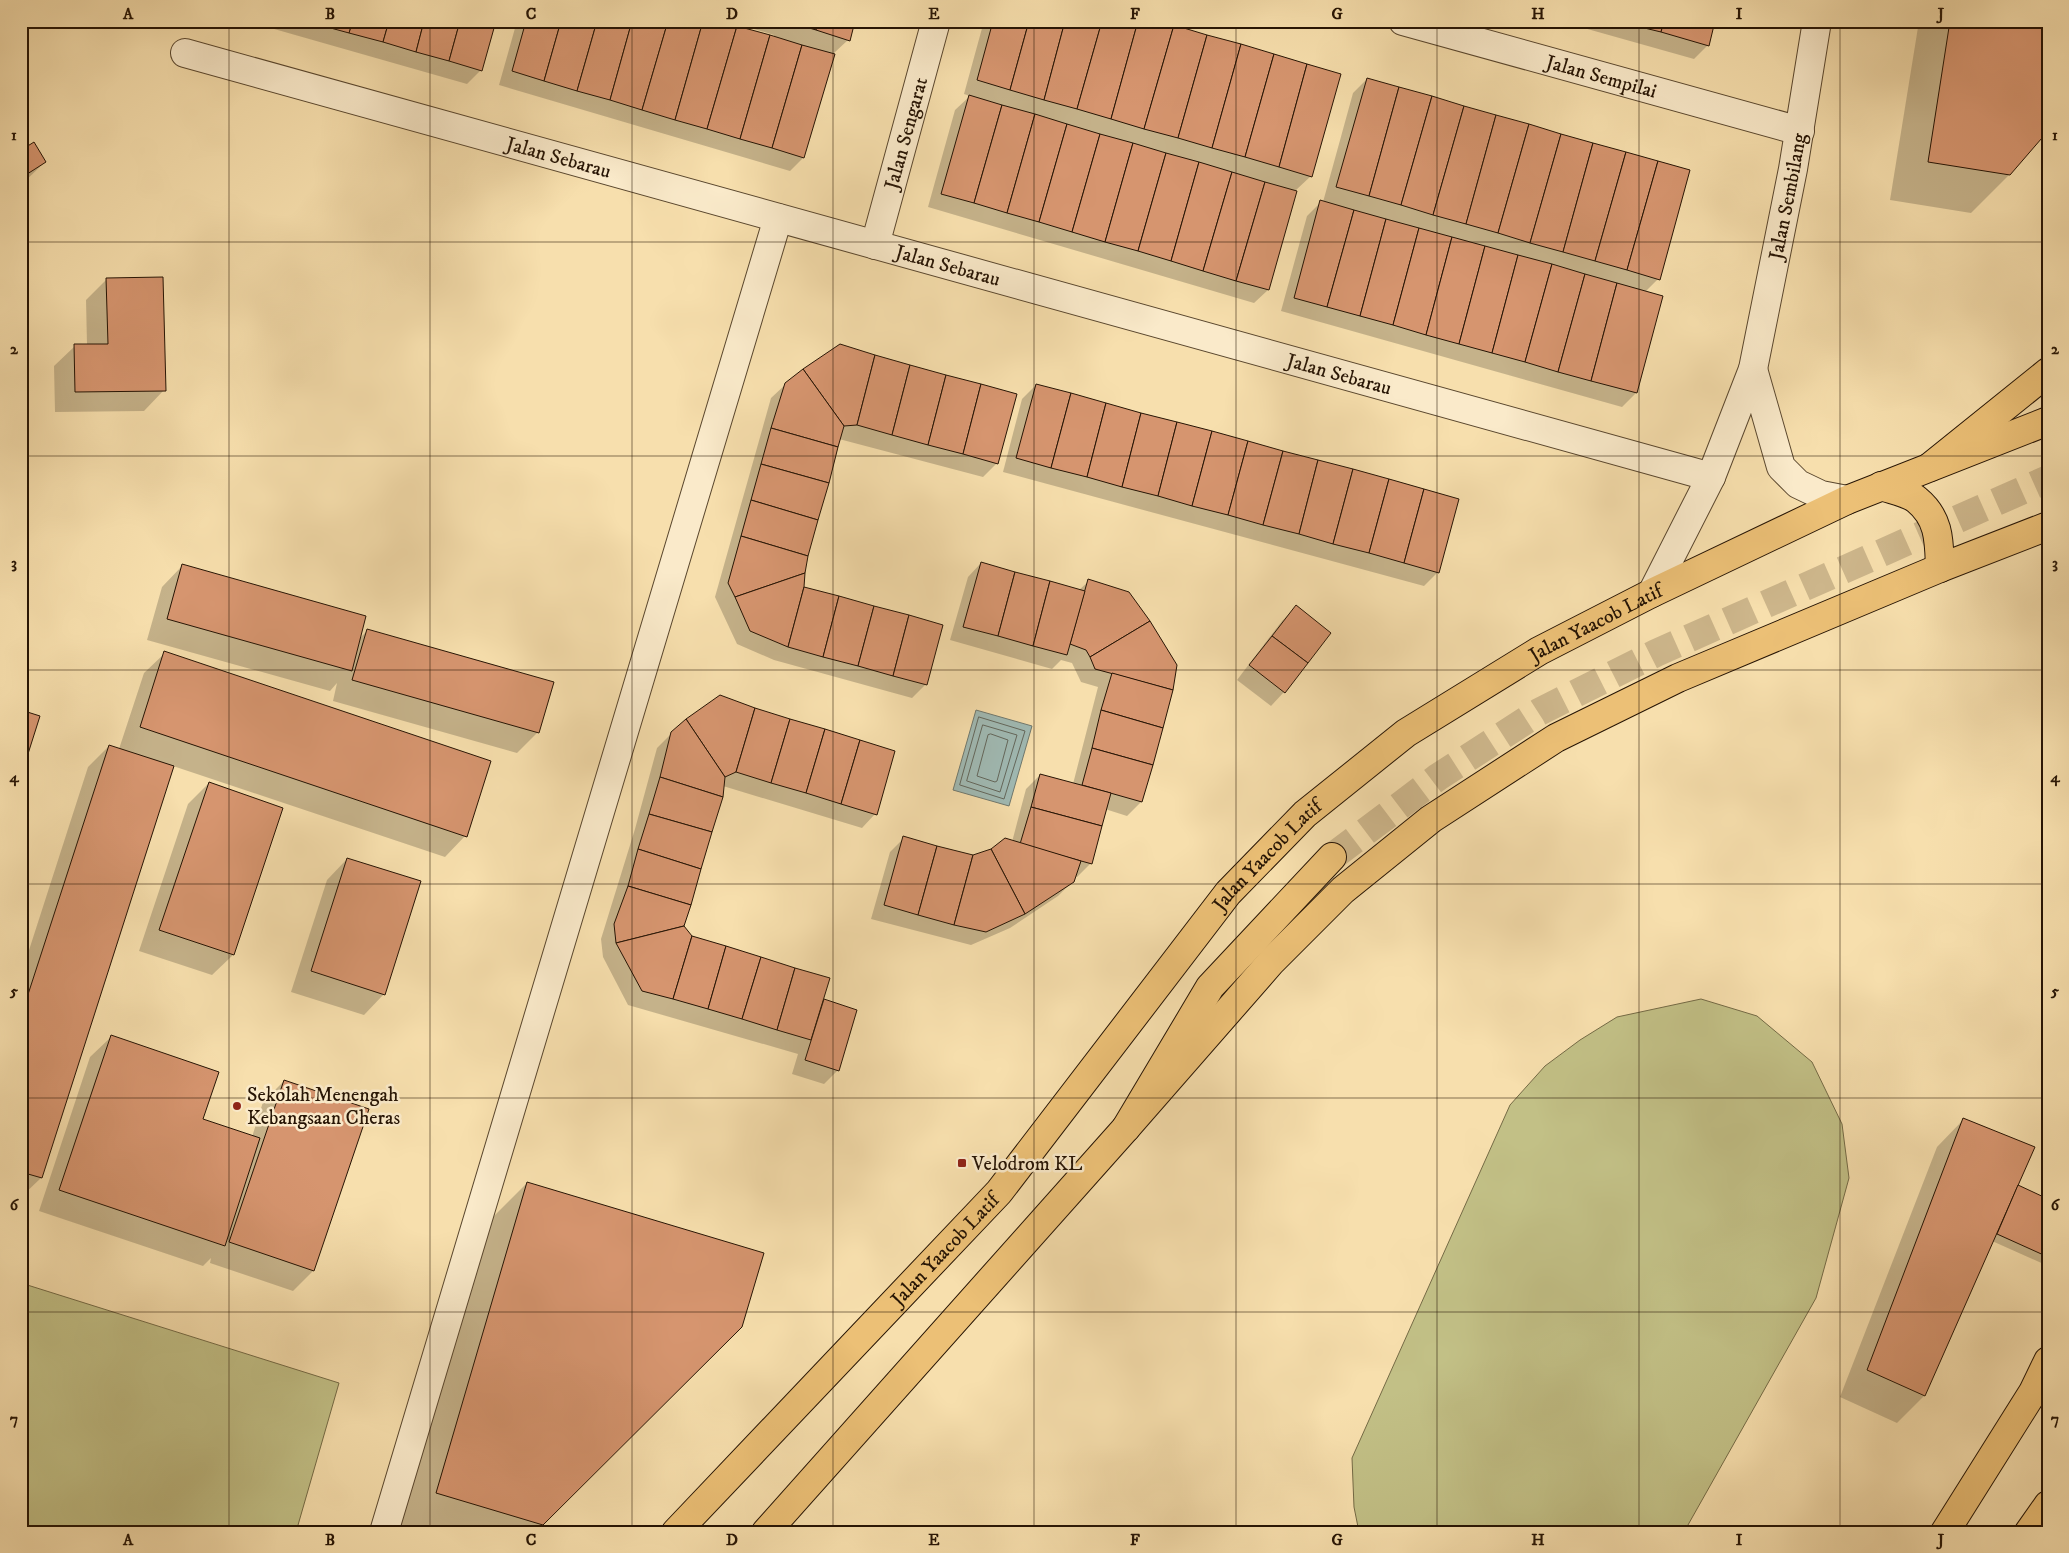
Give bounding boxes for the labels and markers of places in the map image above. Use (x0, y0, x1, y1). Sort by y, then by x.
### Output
place label: Sekolah Menengah Kebangsaan Cheras (247, 1083, 401, 1131)
marker: Sekolah Menengah Kebangsaan Cheras (231, 1100, 243, 1112)
place label: Velodrom KL (971, 1152, 1083, 1177)
marker: Velodrom KL (956, 1157, 968, 1169)

